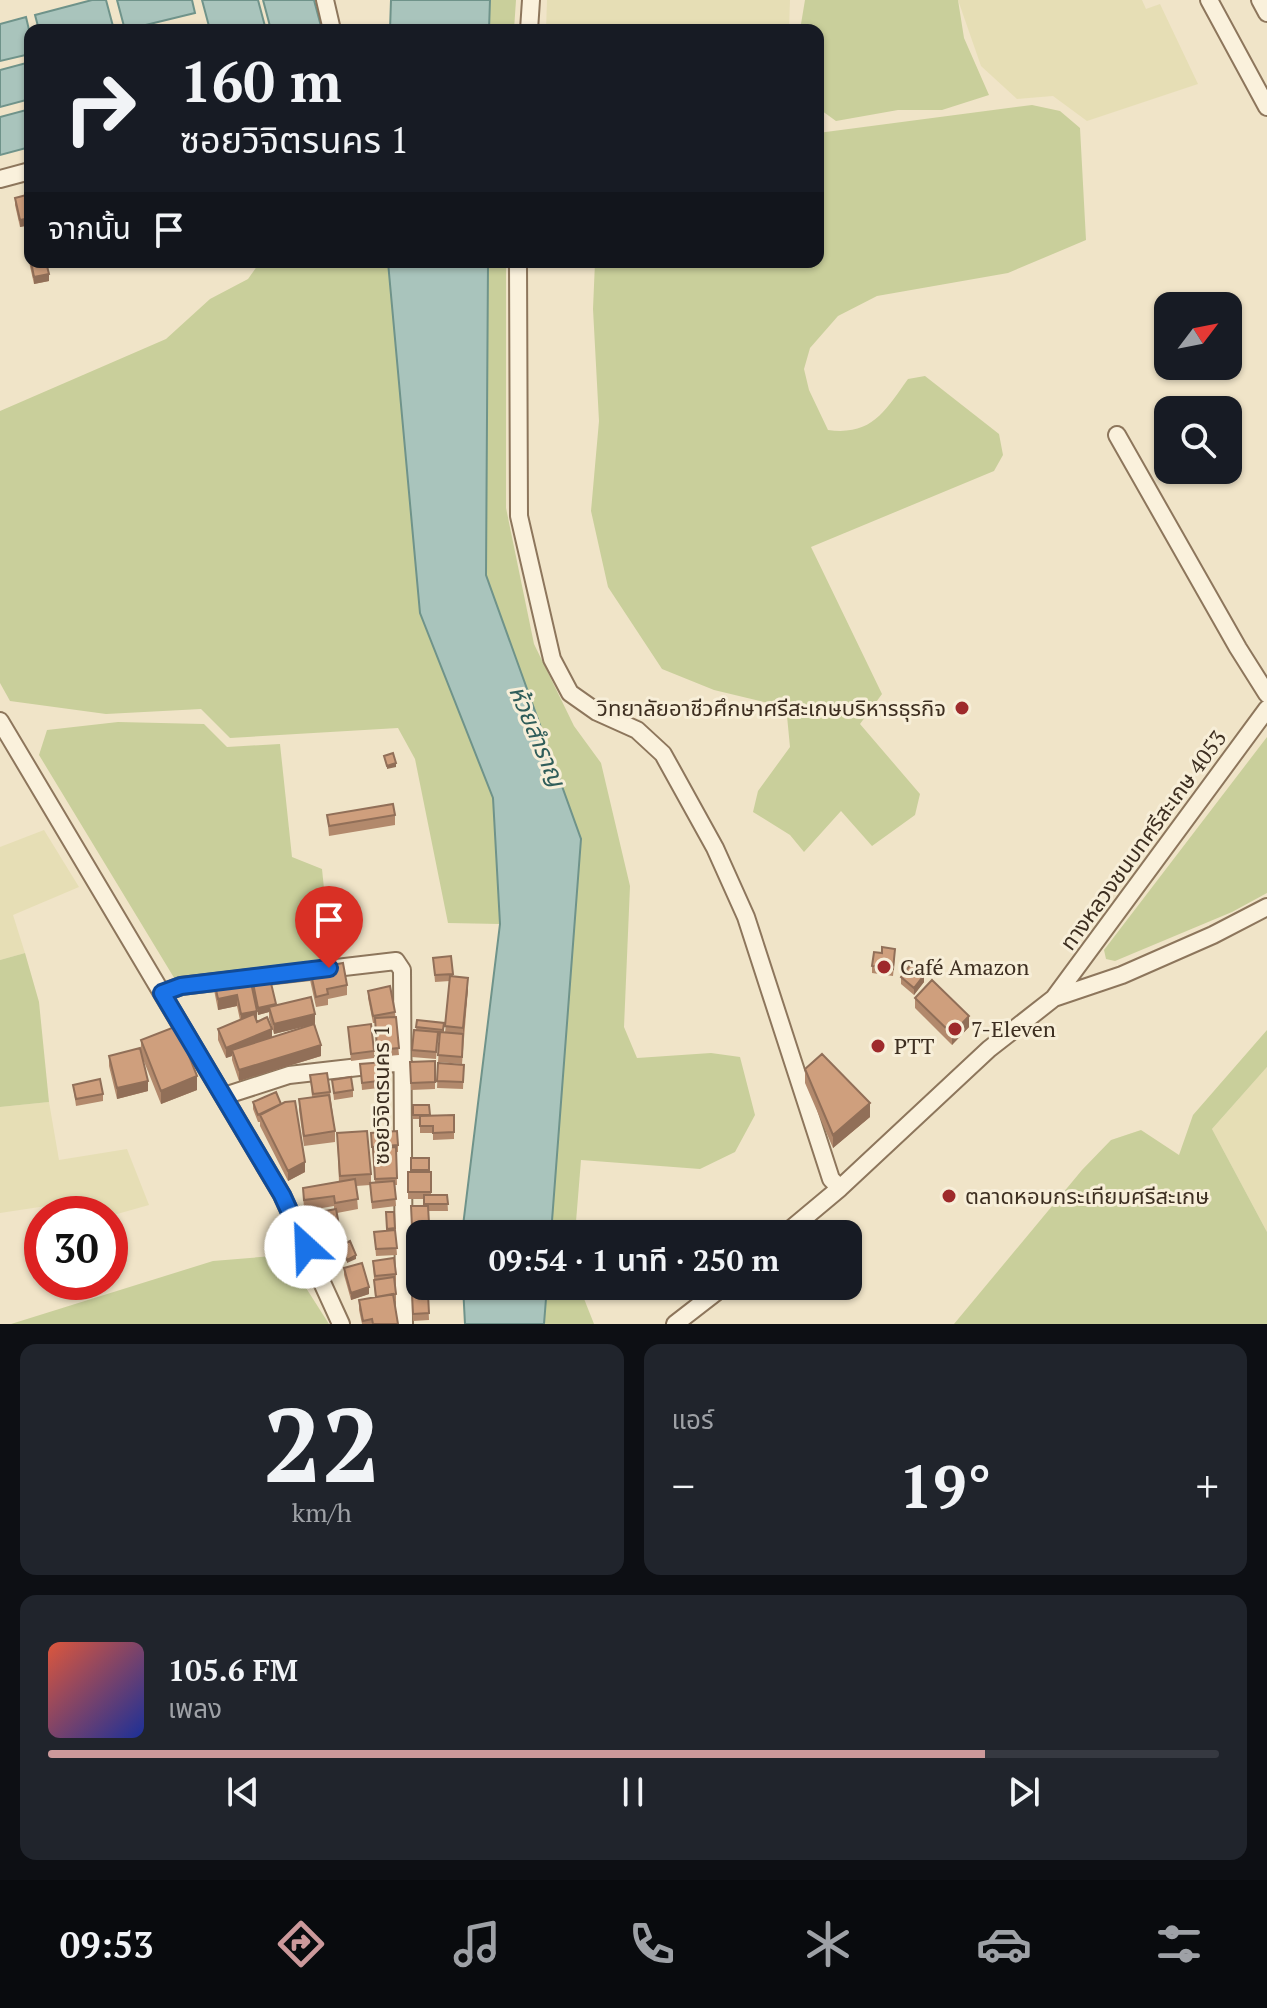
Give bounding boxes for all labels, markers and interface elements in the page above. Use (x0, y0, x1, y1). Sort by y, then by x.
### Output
text: 160 m (180, 44, 342, 118)
icon: right (48, 56, 152, 160)
text: ซอยวิจิตรนคร 1 (180, 116, 409, 163)
text: จากนั้น (48, 208, 131, 248)
icon: arrive (147, 208, 191, 252)
north arrow (1154, 292, 1242, 380)
map controls (1154, 292, 1242, 484)
button: search (1154, 396, 1242, 484)
water label: ห้วยสำราญ (502, 680, 574, 792)
place label: วิทยาลัยอาชีวศึกษาศรีสะเกษบริหารธุรกิจ (596, 693, 946, 722)
marker: วิทยาลัยอาชีวศึกษาศรีสะเกษบริหารธุรกิจ (953, 699, 971, 717)
street label: ทางหลวงชนบทศรีสะเกษ 4053 (1053, 724, 1232, 955)
pin (295, 886, 363, 968)
icon: arrive (307, 898, 351, 942)
place label: Café Amazon (900, 952, 1029, 981)
marker: Café Amazon (875, 958, 893, 976)
place label: 7-Eleven (971, 1014, 1056, 1043)
marker: 7-Eleven (946, 1020, 964, 1038)
street label: ซอยวิจิตรนคร 1 (366, 1025, 395, 1165)
place label: PTT (894, 1031, 935, 1060)
marker: PTT (869, 1037, 887, 1055)
place label: ตลาดหอมกระเทียมศรีสะเกษ (965, 1181, 1209, 1210)
marker: ตลาดหอมกระเทียมศรีสะเกษ (940, 1187, 958, 1205)
speed limit sign: 30 (24, 1196, 128, 1300)
position arrow (264, 1205, 348, 1289)
text: 09:54 · 1 นาที · 250 m (489, 1240, 779, 1280)
text: 22 (263, 1374, 381, 1512)
text: แอร์ (672, 1402, 714, 1436)
text: 19° (899, 1446, 992, 1525)
text: − (672, 1456, 695, 1515)
text: + (1196, 1456, 1219, 1515)
text: km/h (292, 1495, 352, 1529)
text: 105.6 FM (168, 1650, 298, 1690)
text: เพลง (168, 1691, 222, 1725)
icon: previous (221, 1770, 265, 1814)
icon: pause (611, 1770, 655, 1814)
icon: next (1002, 1770, 1046, 1814)
icon: directions (273, 1916, 329, 1972)
icon: music (449, 1916, 505, 1972)
icon: phone (624, 1916, 680, 1972)
icon: climate (800, 1916, 856, 1972)
icon: car (976, 1916, 1032, 1972)
icon: filters (1151, 1916, 1207, 1972)
text: 09:53 (60, 1921, 154, 1968)

